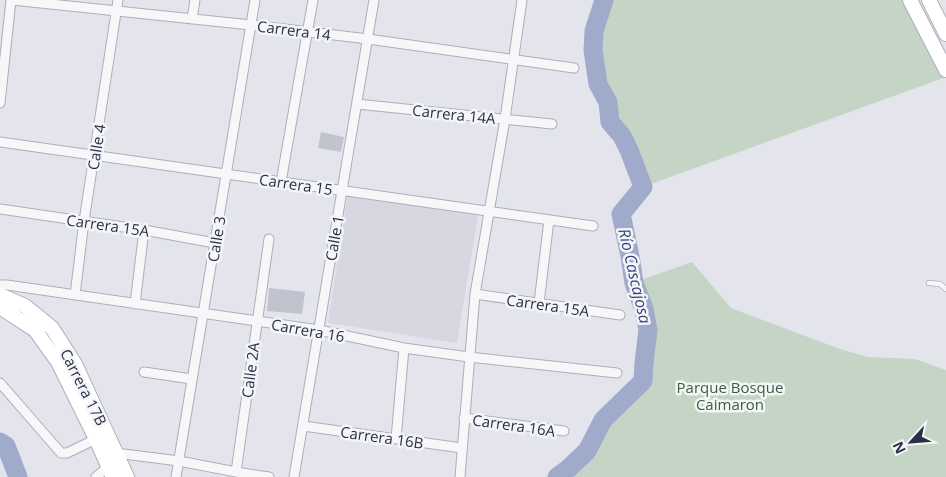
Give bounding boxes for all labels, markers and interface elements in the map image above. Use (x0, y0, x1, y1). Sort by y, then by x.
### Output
street label: Carrera 14 (256, 16, 332, 44)
street label: Carrera 14A (411, 100, 497, 128)
street label: Calle 4 (83, 122, 110, 171)
street label: Carrera 15 (258, 169, 334, 199)
street label: Carrera 15A (65, 209, 151, 241)
street label: Calle 1 (320, 213, 348, 263)
street label: Calle 3 (203, 215, 229, 263)
water label: Río Cascajosa (613, 226, 657, 326)
street label: Carrera 15A (505, 289, 591, 321)
street label: Carrera 16 (270, 314, 346, 346)
street label: Calle 2A (237, 341, 263, 399)
street label: Carrera 17B (56, 345, 112, 429)
park label: Parque Bosque Caimaron (677, 377, 783, 414)
street label: Carrera 16A (471, 409, 557, 441)
north arrow (886, 417, 936, 467)
street label: Carrera 16B (339, 421, 425, 453)
text: N (888, 439, 910, 457)

